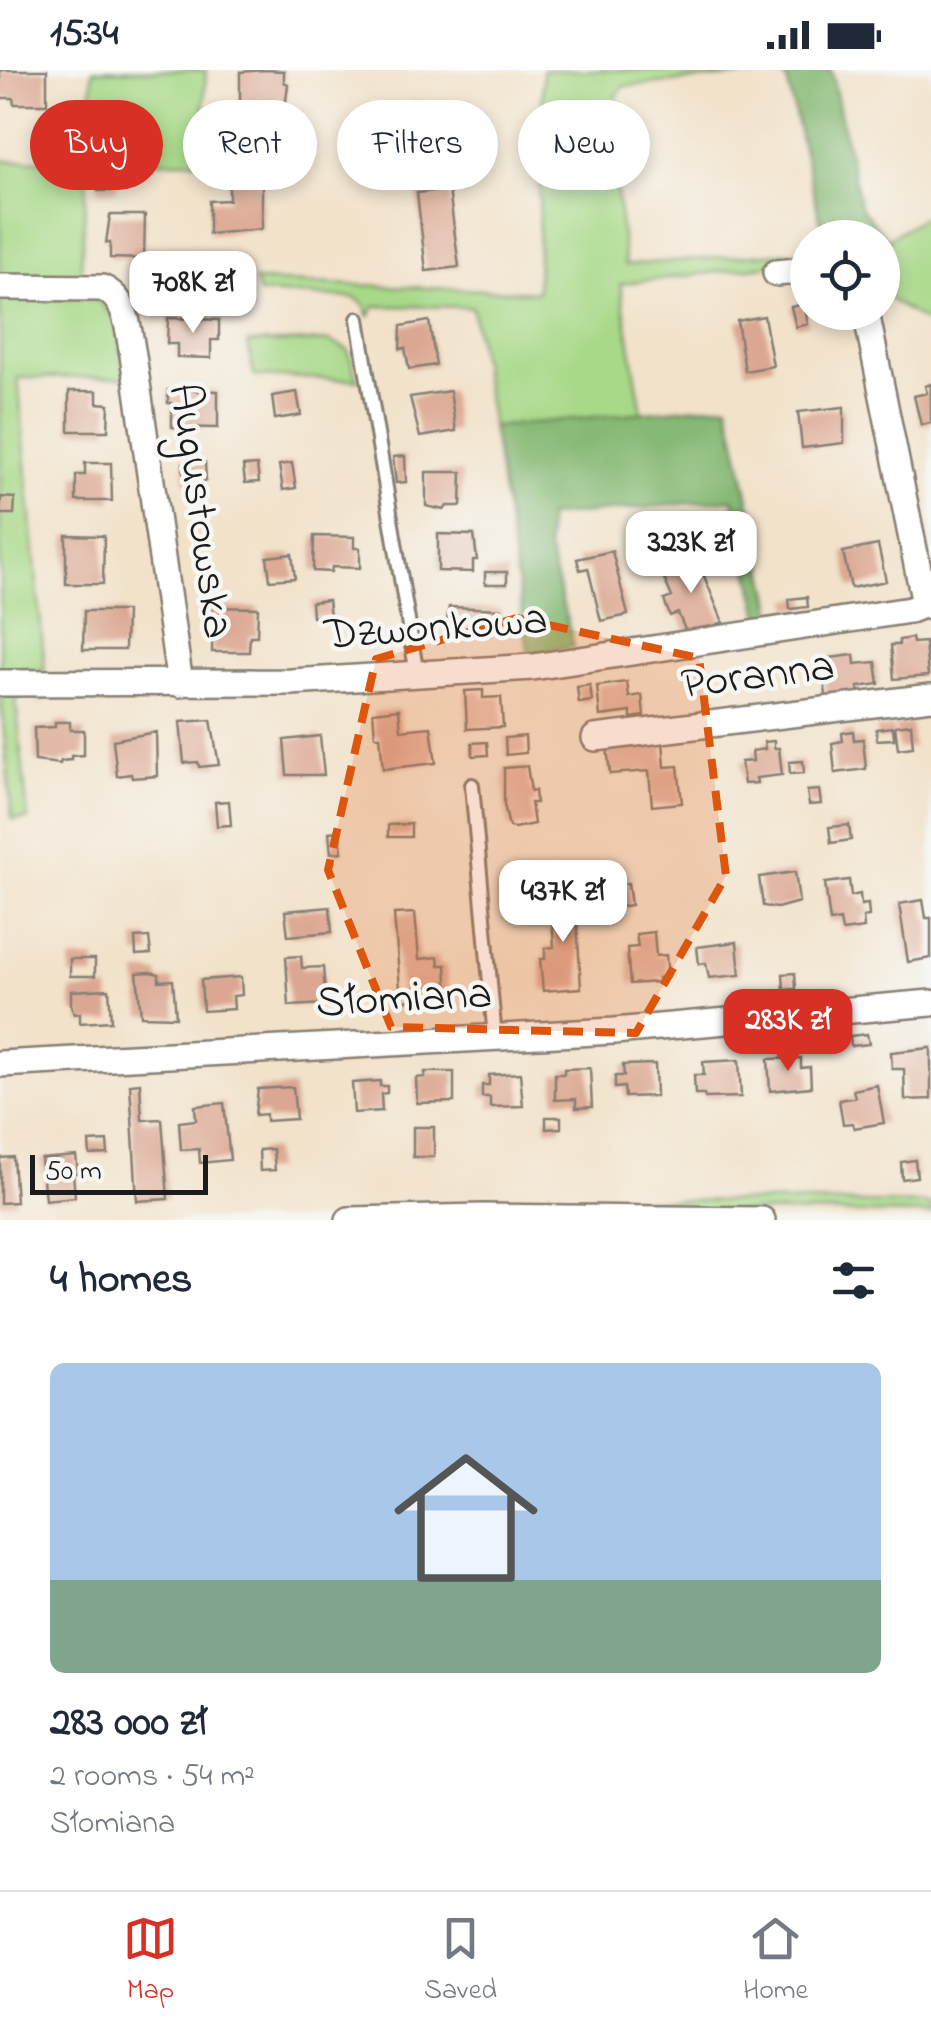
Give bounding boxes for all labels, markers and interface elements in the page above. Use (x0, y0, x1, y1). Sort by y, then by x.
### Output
text: 15:34 (50, 7, 118, 63)
chip: Buy (30, 100, 163, 190)
chip: Rent (183, 100, 317, 190)
chip: Filters (337, 100, 498, 190)
chip: New (518, 100, 650, 190)
map controls (790, 220, 900, 330)
button: locate (790, 220, 900, 330)
pin: 708K zł (101, 251, 285, 336)
text: 708K zł (151, 260, 235, 307)
street label: Augustowska (147, 379, 250, 643)
pin: 323K zł (599, 511, 783, 596)
text: 323K zł (648, 520, 734, 567)
street label: Dzwonkowa (321, 588, 550, 670)
street label: Poranna (678, 635, 838, 719)
pin: 437K zł (471, 860, 655, 945)
text: 437K zł (521, 869, 605, 916)
street label: Słomiana (314, 962, 494, 1038)
pin: 283K zł (696, 989, 880, 1074)
text: 283K zł (745, 998, 831, 1045)
scale bar (30, 1150, 208, 1194)
text: 50 m (45, 1152, 102, 1193)
text: 4 homes (50, 1250, 192, 1311)
icon: filters (826, 1253, 881, 1308)
icon: home (376, 1428, 556, 1608)
text: 283 000 zł (50, 1693, 207, 1754)
text: 2 rooms · 54 m² (50, 1754, 255, 1801)
text: Słomiana (50, 1801, 175, 1848)
tab: Map (123, 1911, 178, 2012)
tab: Saved (424, 1911, 497, 2012)
tab: Home (743, 1911, 808, 2012)

